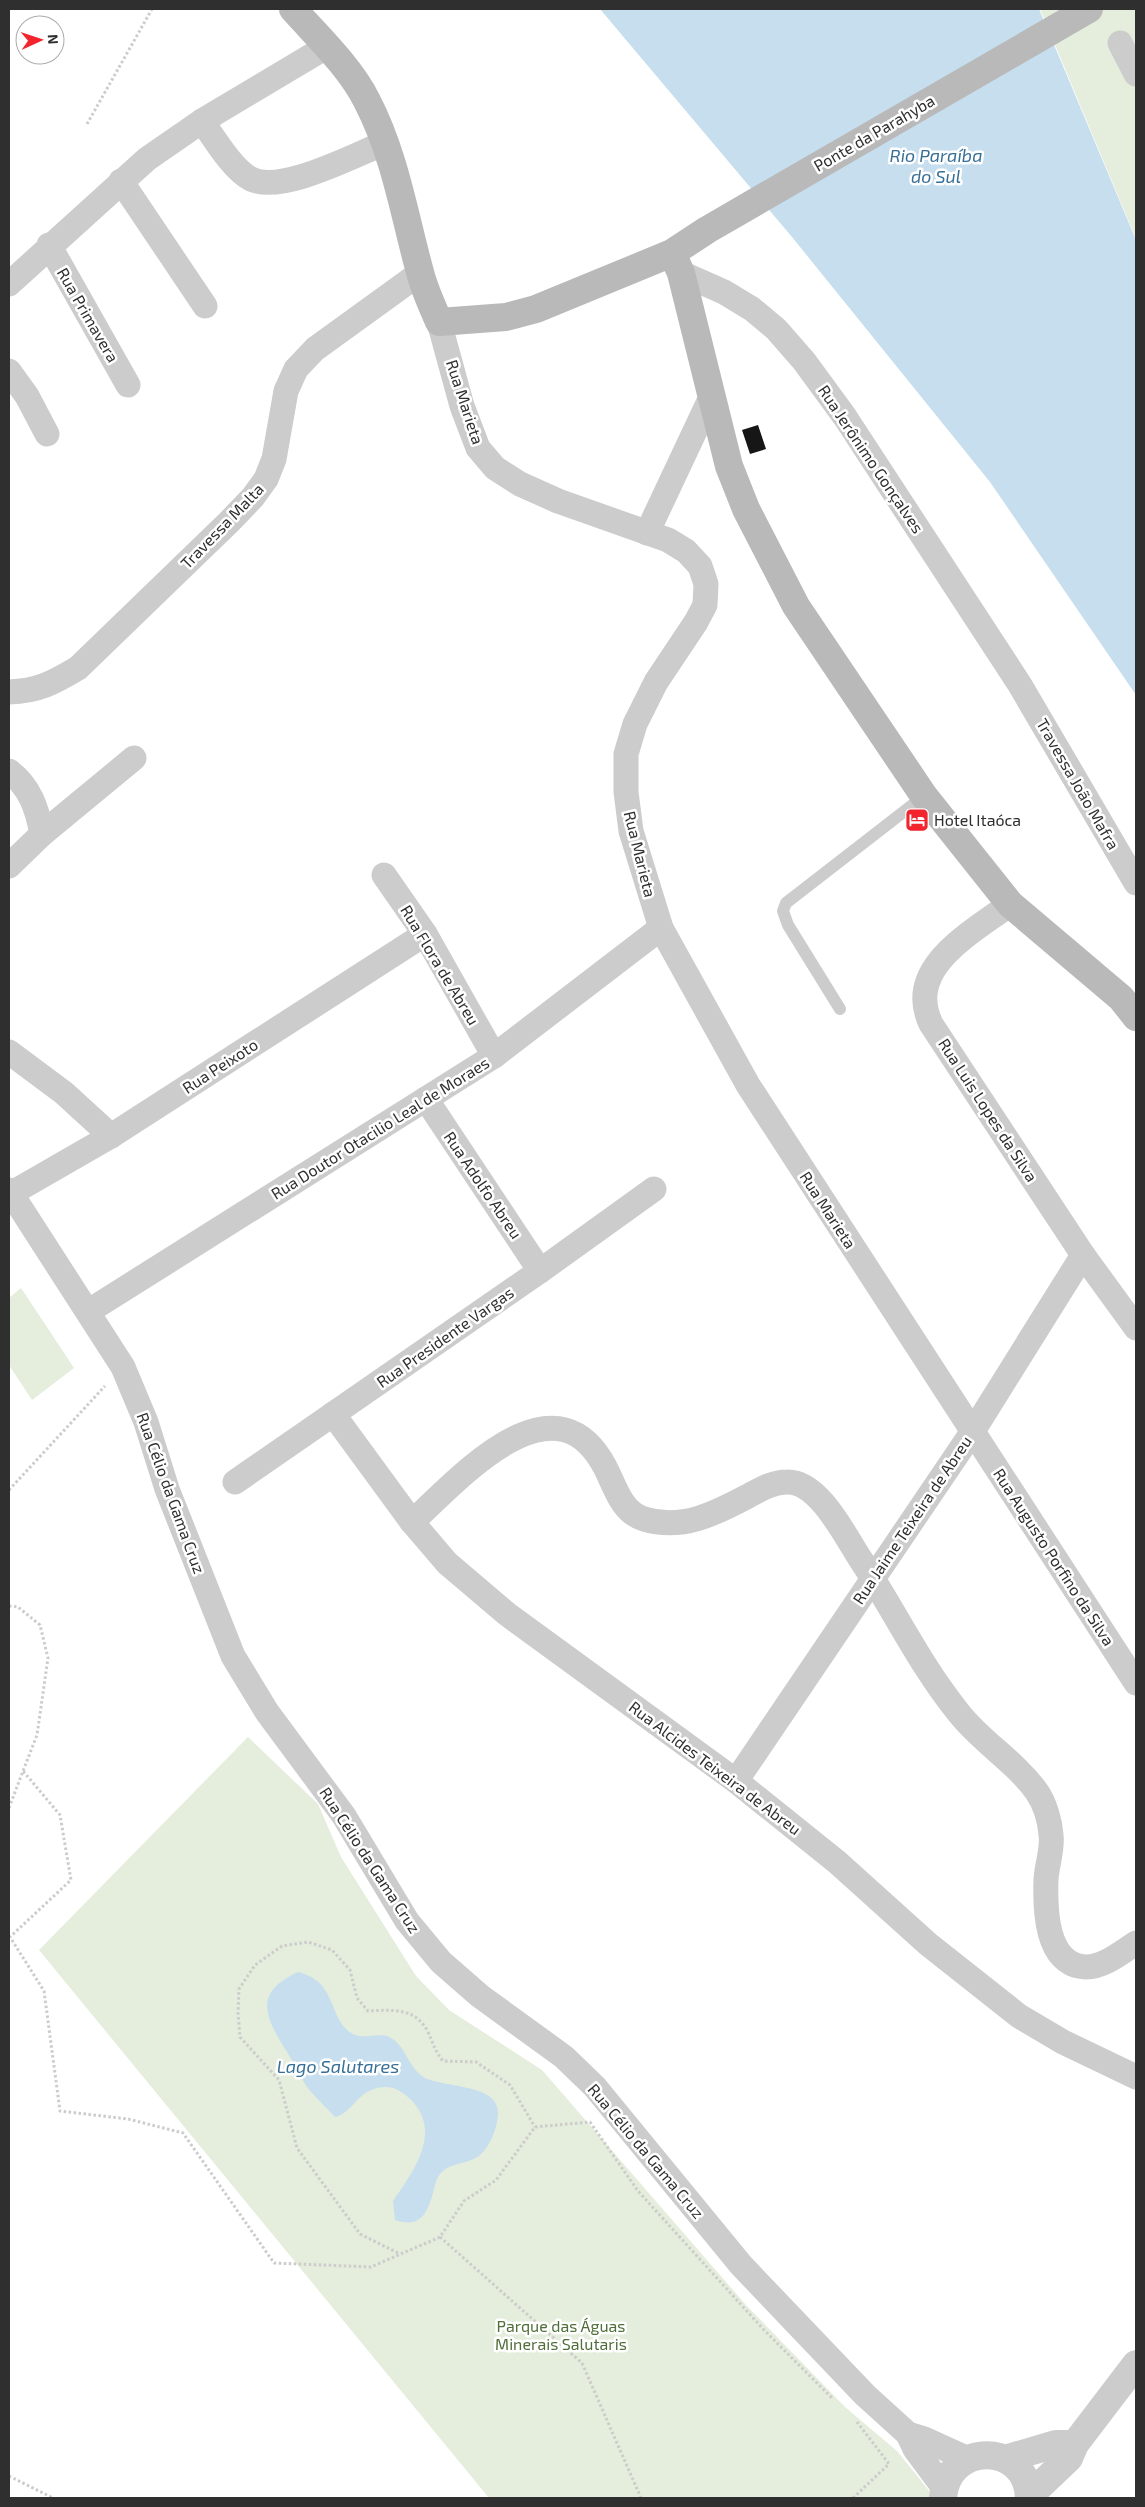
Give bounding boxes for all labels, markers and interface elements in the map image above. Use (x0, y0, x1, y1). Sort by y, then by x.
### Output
north arrow (15, 15, 65, 65)
text: N (45, 34, 62, 45)
street label: Ponte da Parahyba (810, 90, 938, 175)
water label: Rio Paraíba do Sul (890, 144, 982, 187)
street label: Rua Primavera (54, 264, 123, 365)
street label: Rua Marieta (443, 357, 488, 447)
street label: Rua Jerônimo Gonçalves (814, 381, 928, 537)
street label: Travessa Malta (176, 479, 267, 572)
street label: Travessa João Mafra (1033, 715, 1124, 853)
hotel icon: Hotel Itaóca (904, 807, 930, 833)
street label: Rua Marieta (621, 809, 660, 899)
place label: Hotel Itaóca (934, 810, 1021, 829)
street label: Rua Flora de Abreu (397, 901, 484, 1028)
street label: Rua Peixoto (179, 1034, 261, 1097)
street label: Rua Luis Lopes da Silva (935, 1034, 1042, 1185)
street label: Rua Doutor Otacilio Leal de Moraes (267, 1052, 492, 1203)
street label: Rua Adolfo Abreu (441, 1128, 526, 1242)
street label: Rua Marieta (796, 1168, 860, 1252)
street label: Rua Presidente Vargas (373, 1282, 517, 1391)
street label: Rua Célio da Gama Cruz (133, 1410, 209, 1576)
street label: Rua Jaime Teixeira de Abreu (848, 1432, 975, 1607)
street label: Rua Augusto Porfino da Silva (990, 1465, 1119, 1649)
street label: Rua Alcides Teixeira de Abreu (626, 1697, 805, 1838)
street label: Rua Célio da Gama Cruz (316, 1783, 425, 1936)
water label: Lago Salutares (277, 2055, 399, 2077)
street label: Rua Célio da Gama Cruz (584, 2079, 708, 2222)
park label: Parque das Águas Minerais Salutaris (495, 2316, 627, 2353)

